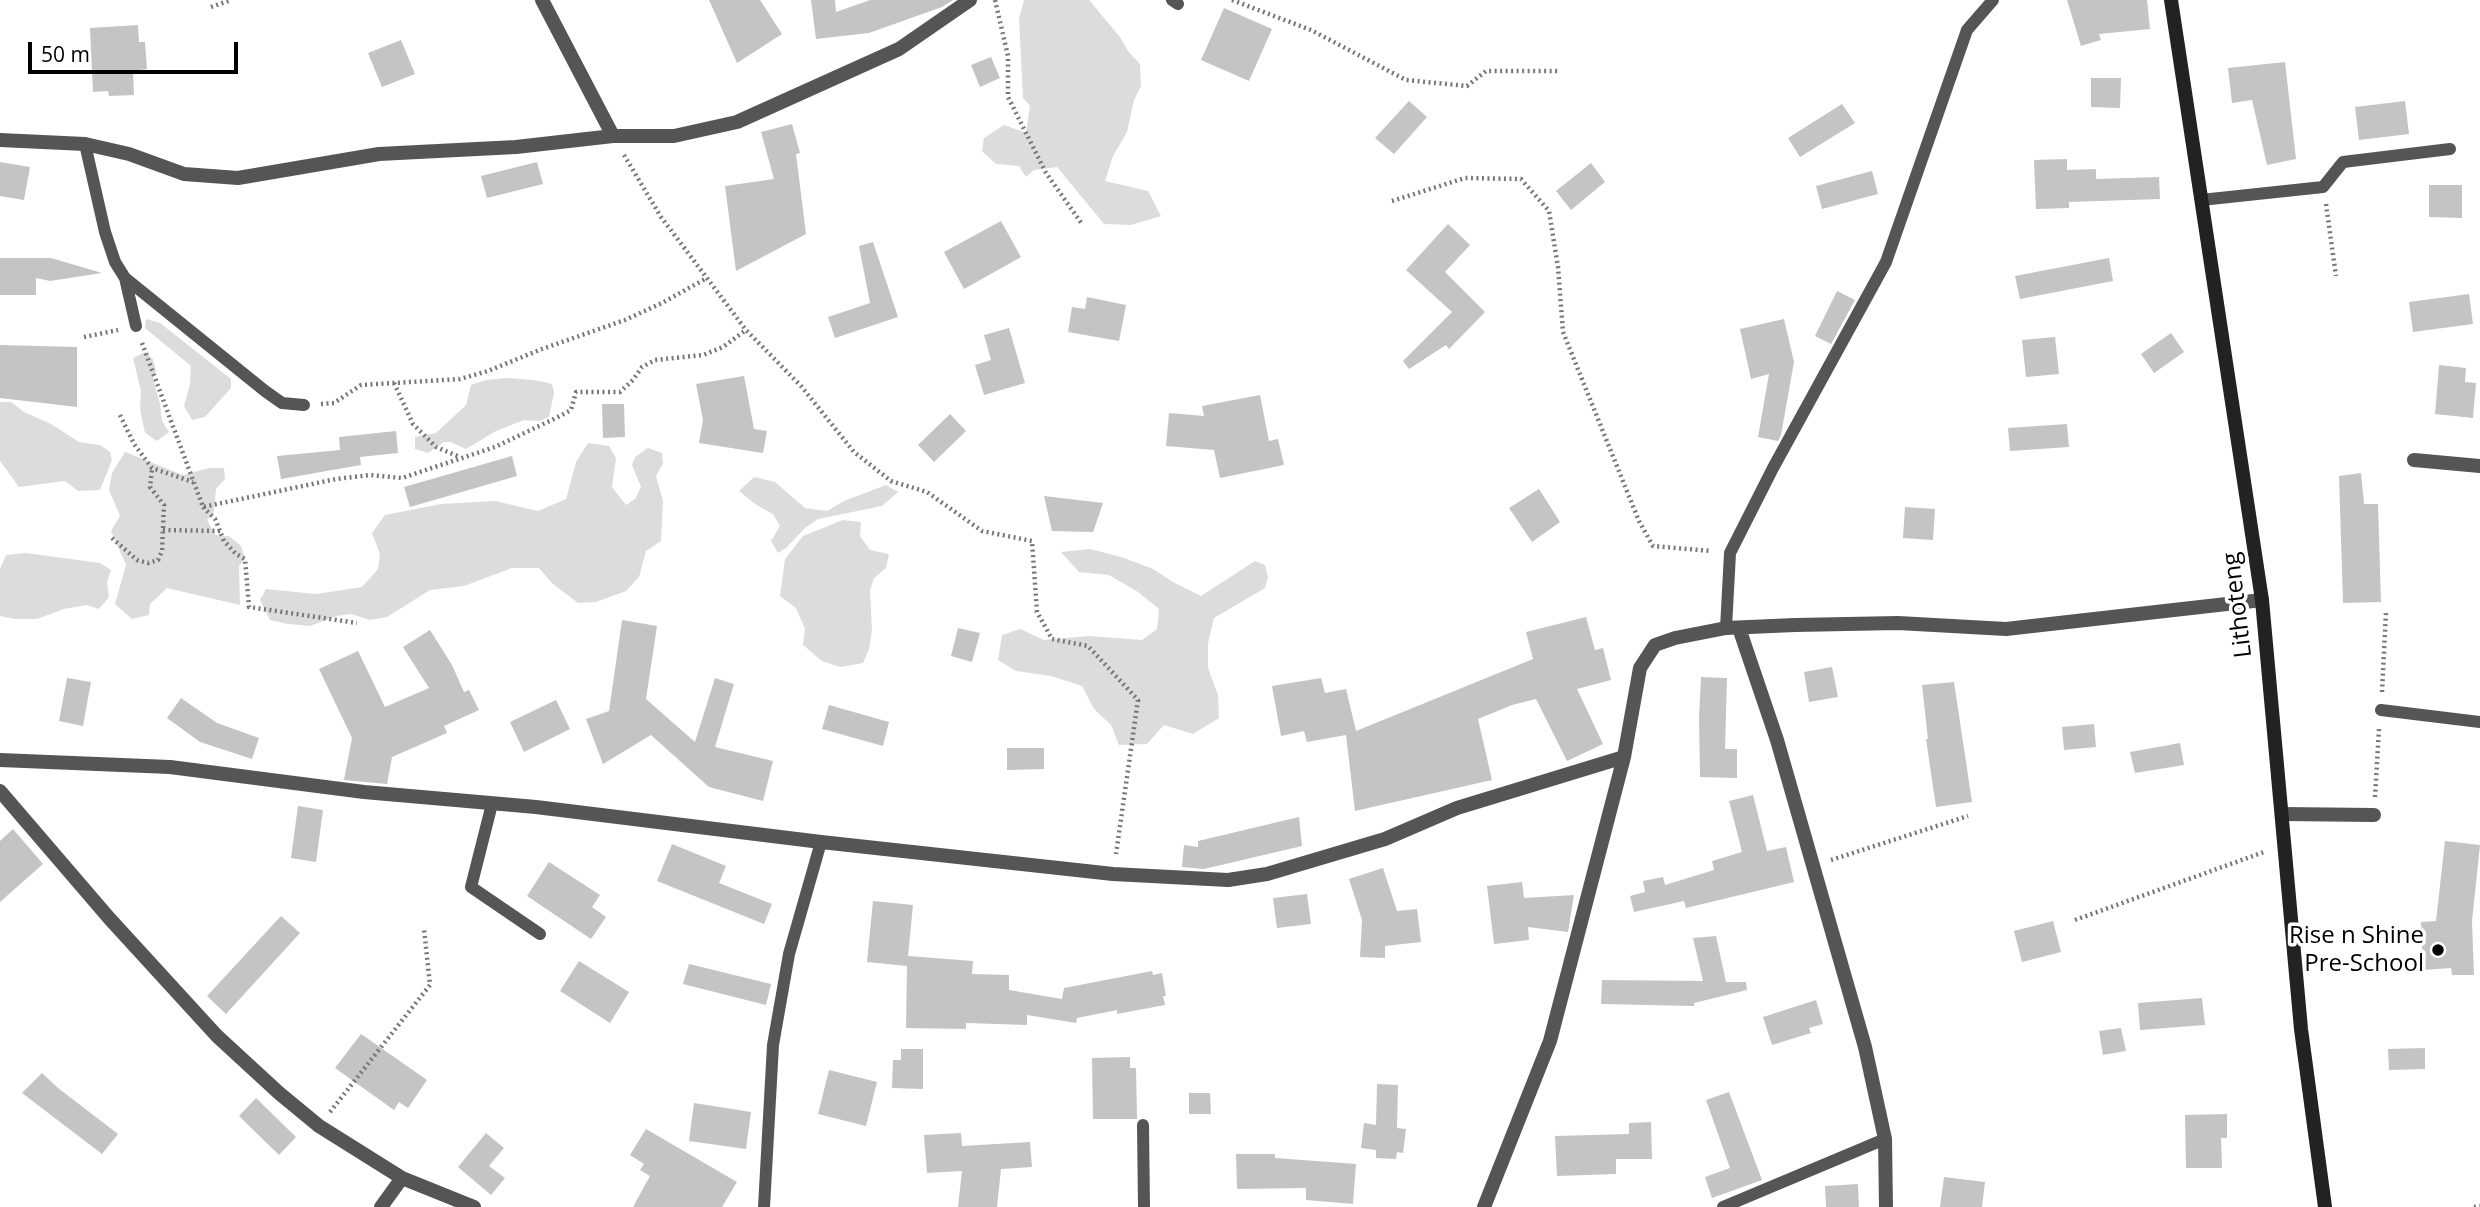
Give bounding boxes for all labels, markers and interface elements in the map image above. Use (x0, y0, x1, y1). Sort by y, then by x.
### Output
scale bar (32, 28, 242, 72)
text: 50 m (41, 40, 90, 68)
street label: Lithoteng (2217, 551, 2259, 659)
place label: Rise n Shine Pre-School (2289, 922, 2424, 978)
marker: Rise n Shine Pre-School (2430, 942, 2446, 958)

